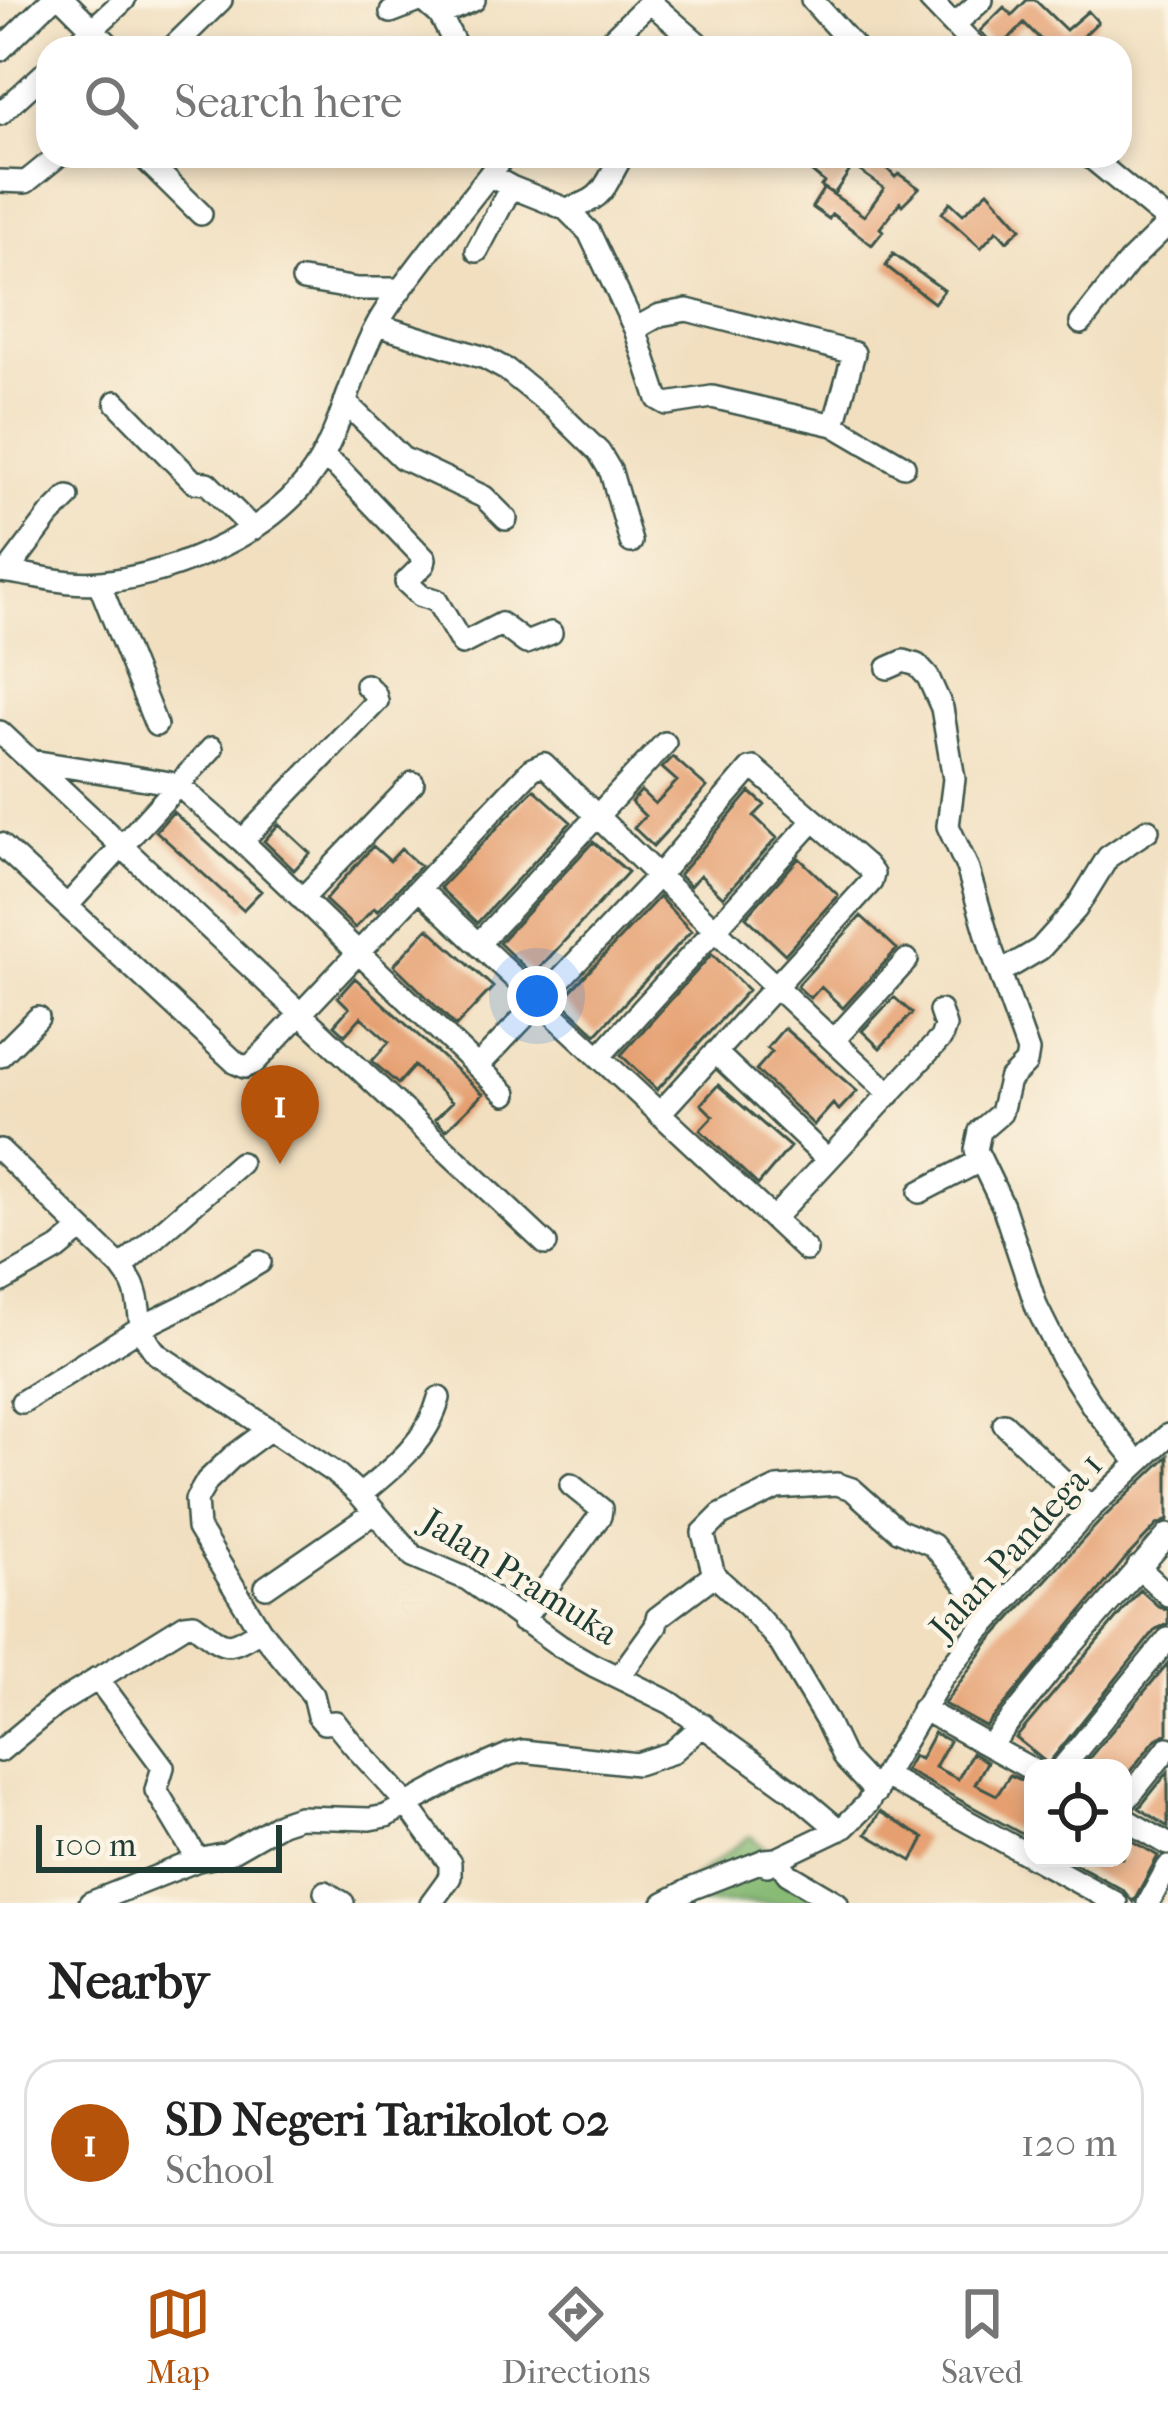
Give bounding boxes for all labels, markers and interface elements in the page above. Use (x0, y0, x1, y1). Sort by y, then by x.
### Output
search box (36, 36, 1132, 168)
icon: search (78, 69, 144, 135)
text: Search here (174, 76, 402, 129)
your location (507, 966, 567, 1026)
pin: 1 (241, 1065, 319, 1164)
street label: Jalan Pandega 1 (919, 1444, 1111, 1650)
street label: Jalan Pramuka (412, 1498, 626, 1654)
map controls (1024, 1759, 1132, 1867)
button: locate (1024, 1759, 1132, 1867)
scale bar (36, 1819, 282, 1872)
text: 100 m (54, 1826, 137, 1865)
text: Nearby (48, 1951, 209, 2011)
text: SD Negeri Tarikolot 02 (165, 2094, 609, 2147)
text: 1 (83, 2120, 97, 2166)
text: 120 m (1021, 2120, 1117, 2166)
text: School (165, 2147, 274, 2193)
tab: Map (145, 2281, 211, 2392)
tab: Directions (502, 2281, 650, 2392)
tab: Saved (941, 2281, 1023, 2392)

